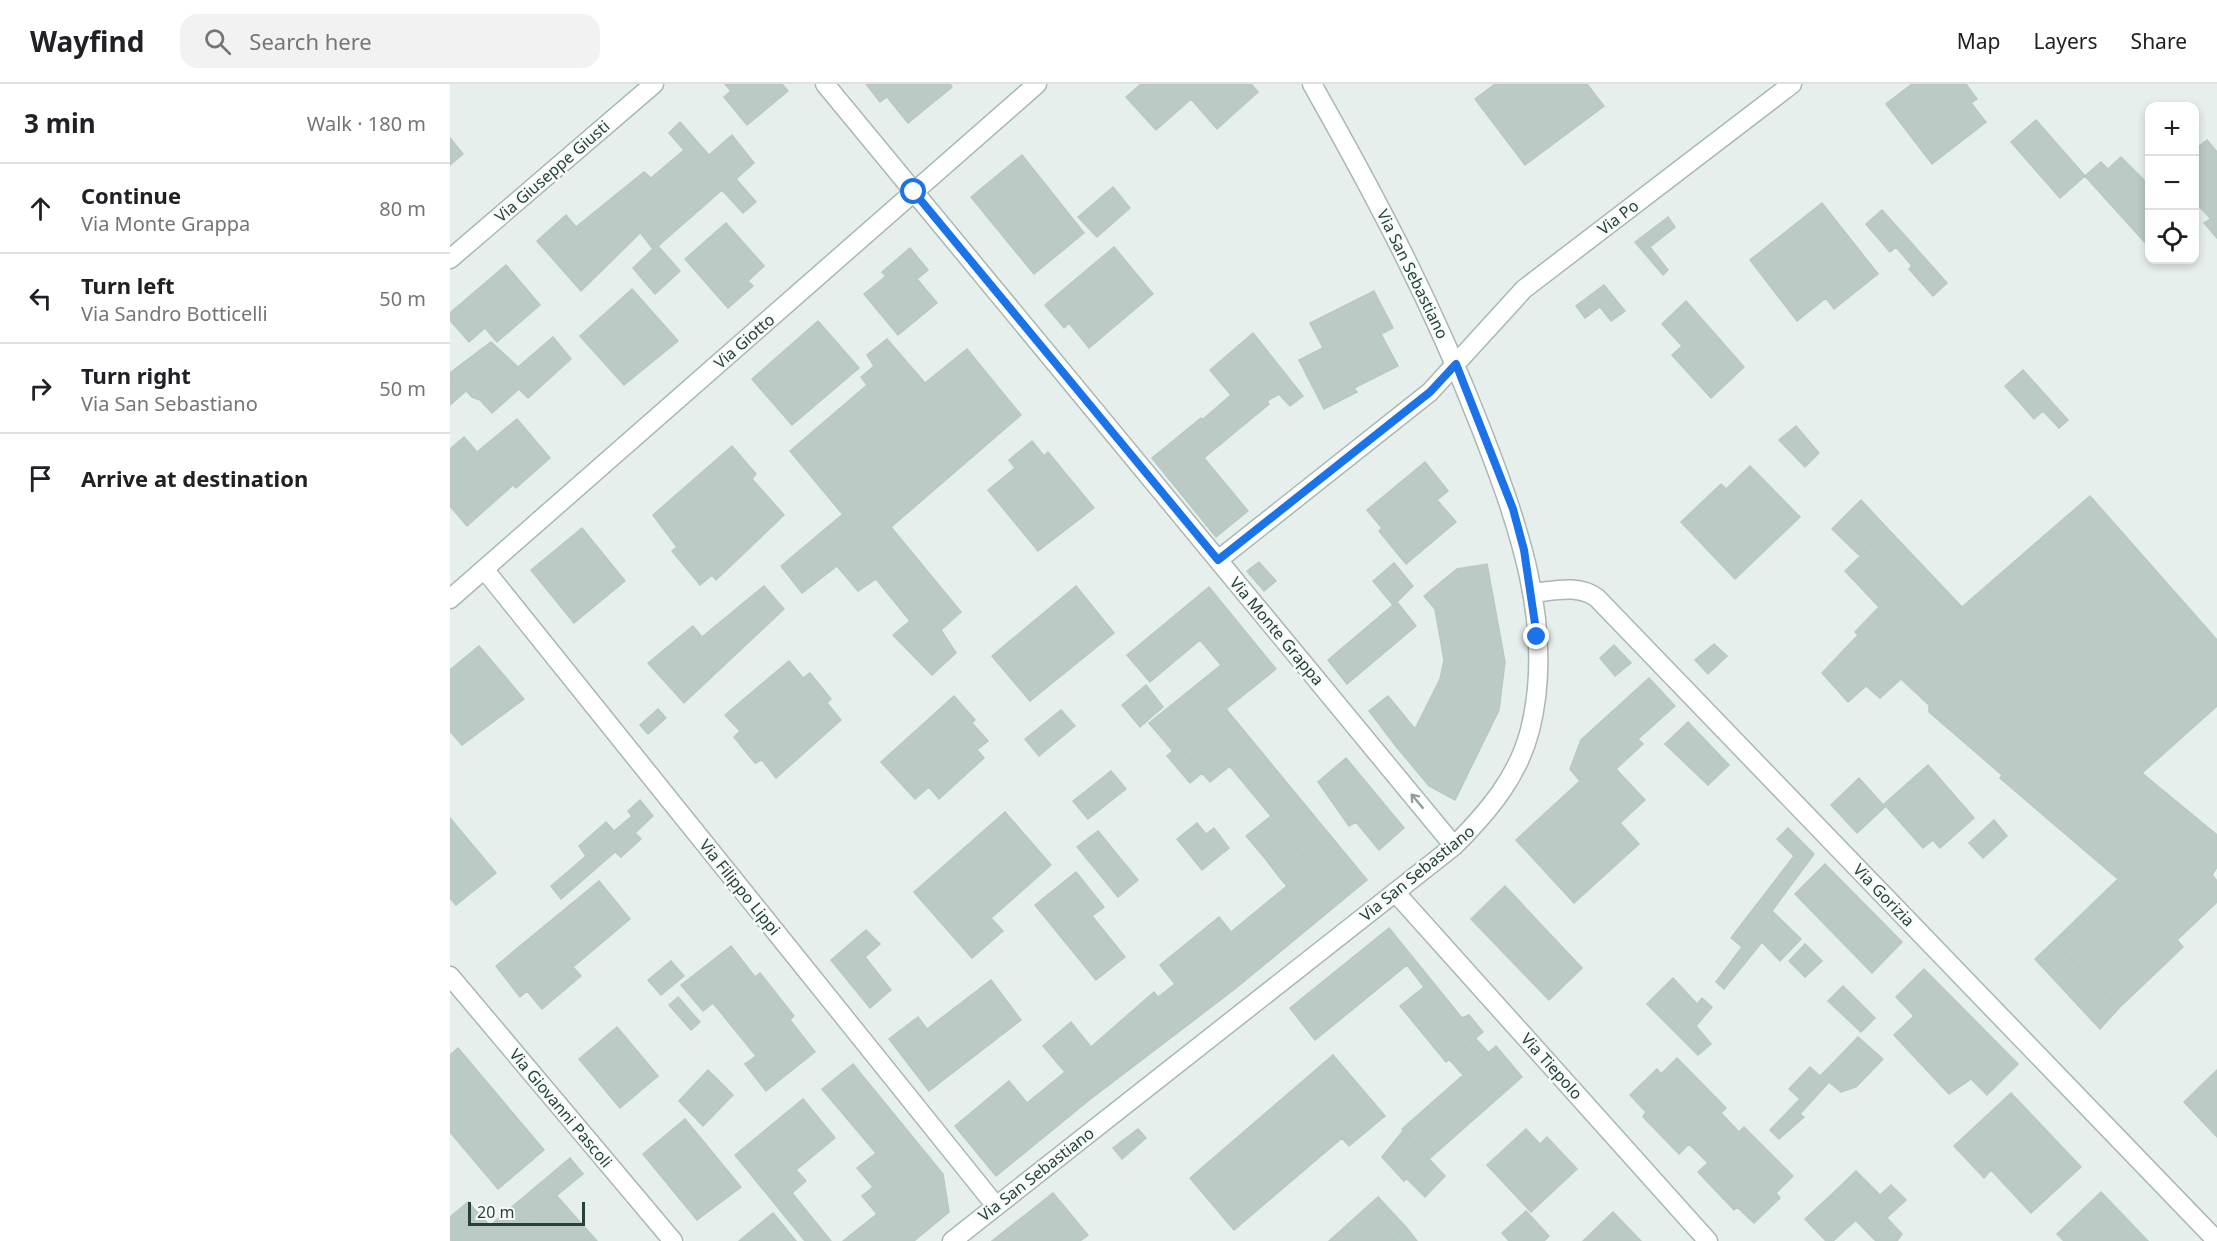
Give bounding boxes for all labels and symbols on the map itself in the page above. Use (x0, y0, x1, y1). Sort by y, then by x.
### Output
street label: Via Giuseppe Giusti (490, 115, 614, 227)
route start (900, 178, 926, 204)
street label: Via Po (1593, 194, 1643, 240)
street label: Via San Sebastiano (1372, 206, 1454, 342)
street label: Via Giotto (709, 309, 779, 373)
street label: Via Monte Grappa (1225, 572, 1329, 690)
route end (1523, 623, 1549, 649)
one-way arrow (1410, 793, 1423, 809)
street label: Via San Sebastiano (1355, 820, 1479, 926)
street label: Via Filippo Lippi (695, 834, 785, 940)
street label: Via Gorizia (1848, 859, 1920, 931)
street label: Via Tiepolo (1516, 1028, 1588, 1104)
street label: Via Giovanni Pascoli (505, 1044, 617, 1172)
street label: Via San Sebastiano (974, 1122, 1098, 1226)
scale bar (468, 1199, 585, 1226)

